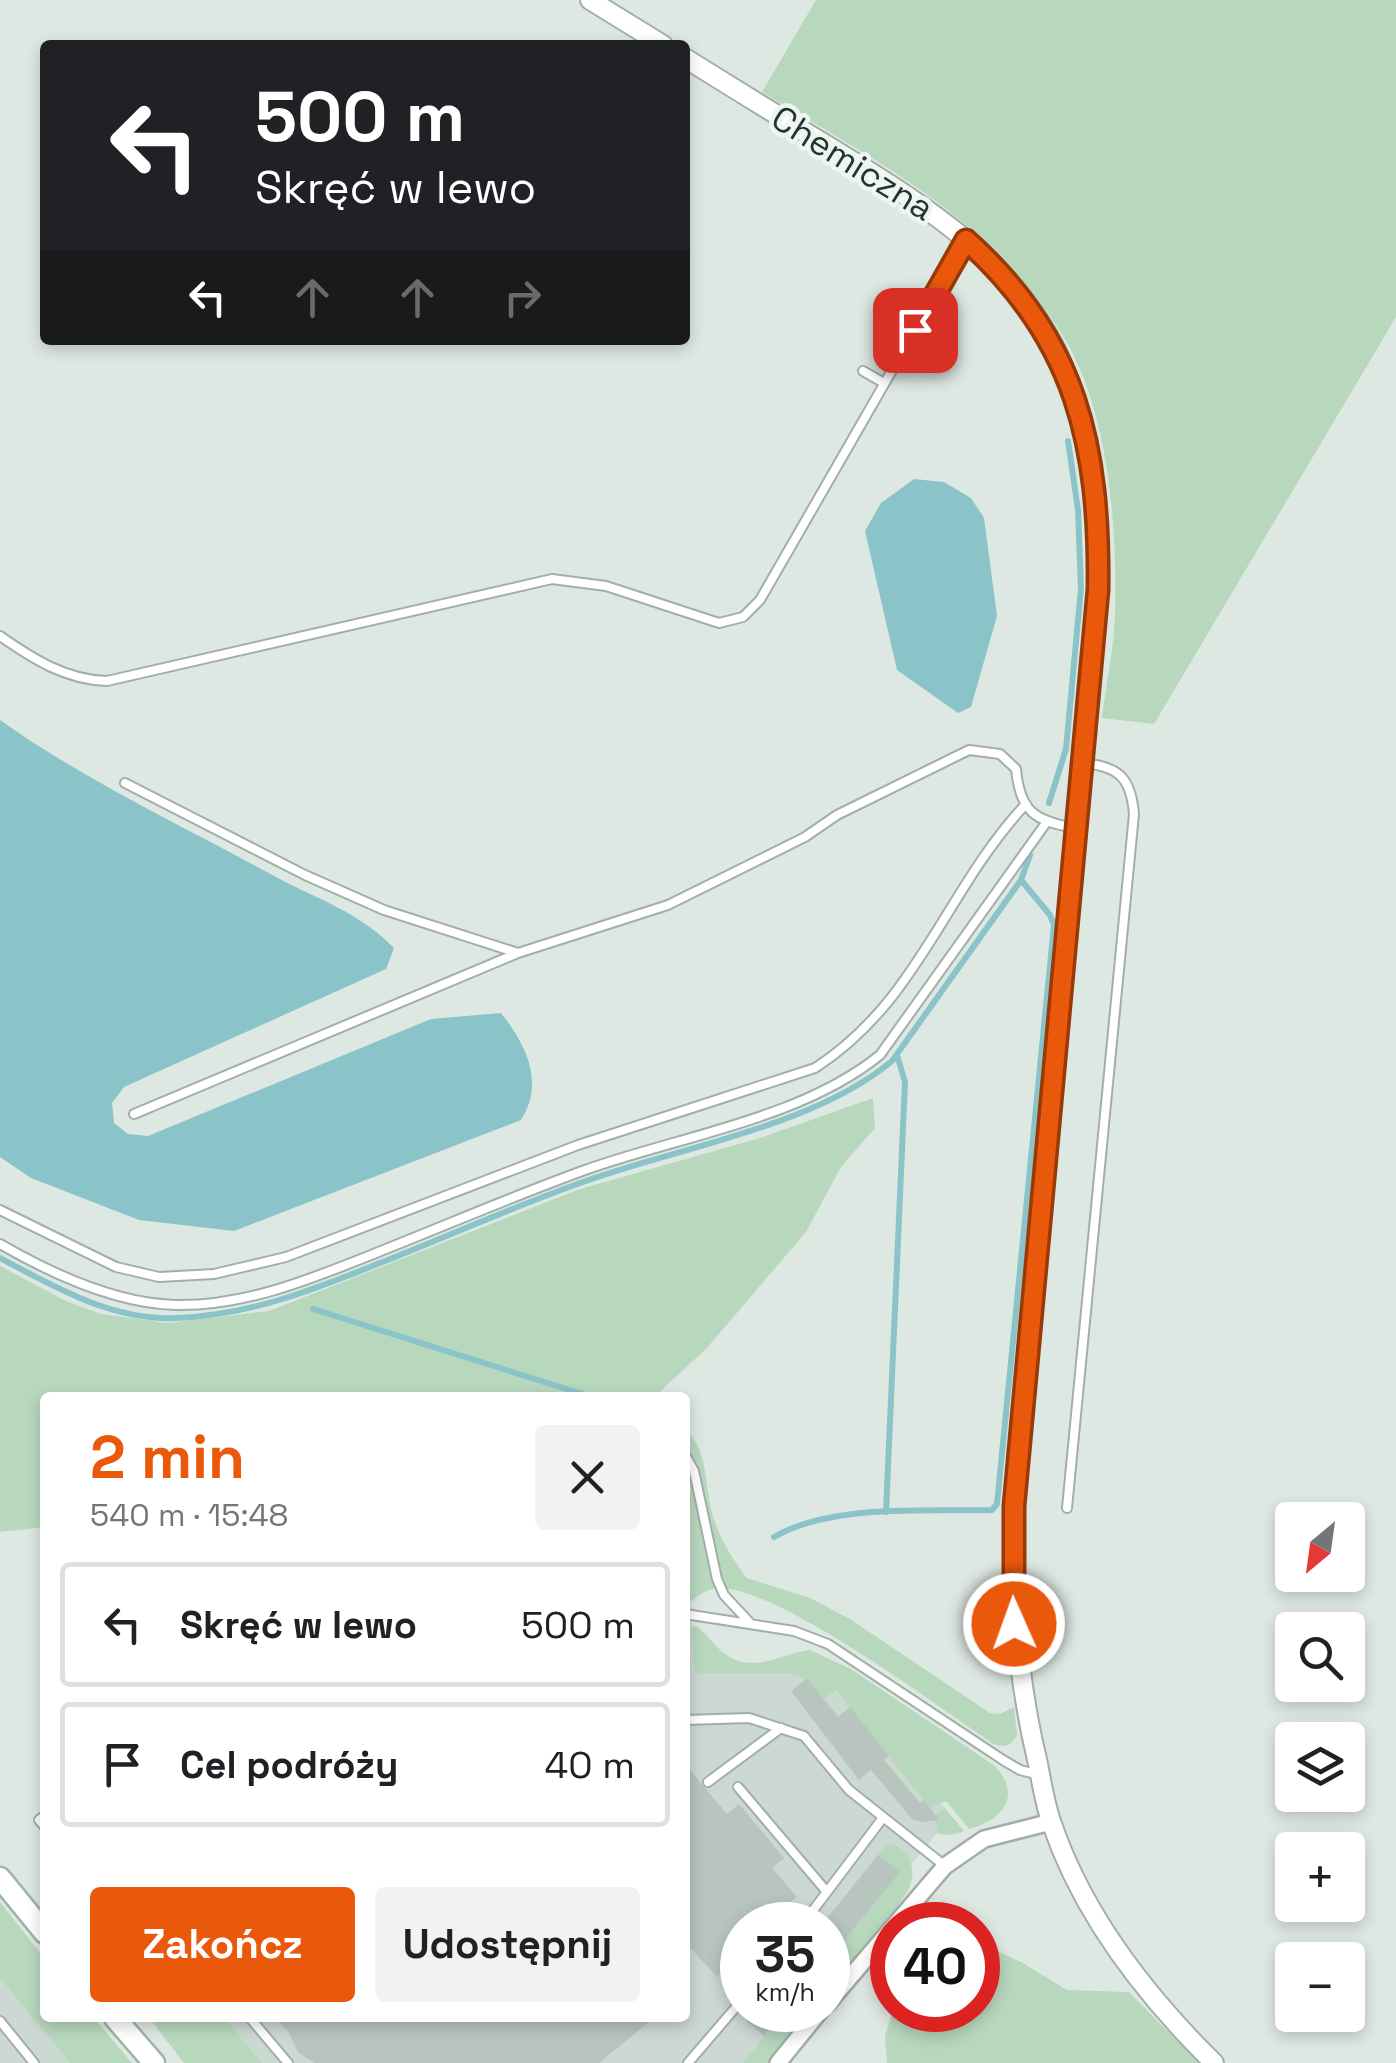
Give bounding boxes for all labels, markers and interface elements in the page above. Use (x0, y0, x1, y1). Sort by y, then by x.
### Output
text: 500 m (255, 72, 465, 161)
icon: left (90, 80, 220, 210)
street label: Chemiczna (764, 96, 942, 230)
text: Skręć w lewo (255, 159, 536, 216)
icon: left (180, 270, 235, 325)
icon: ahead (285, 270, 340, 325)
icon: ahead (390, 270, 445, 325)
icon: right (495, 270, 550, 325)
pin (873, 288, 958, 373)
icon: arrive (888, 303, 943, 358)
text: 2 min (90, 1419, 245, 1496)
button: close (535, 1425, 640, 1530)
text: 540 m · 15:48 (90, 1495, 288, 1535)
north arrow (1275, 1502, 1365, 1592)
map controls (1275, 1502, 1365, 2032)
position arrow (962, 1572, 1066, 1676)
icon: left (95, 1597, 150, 1652)
text: Skręć w lewo (180, 1601, 417, 1649)
text: 500 m (521, 1601, 635, 1649)
button: search (1275, 1612, 1365, 1702)
button: layers (1275, 1722, 1365, 1812)
icon: arrive (95, 1737, 150, 1792)
text: Cel podróży (180, 1741, 398, 1789)
text: 40 m (544, 1741, 635, 1789)
button: + (1275, 1832, 1365, 1922)
button: Zakończ (90, 1887, 355, 2002)
button: Udostępnij (375, 1887, 640, 2002)
speed limit sign: 40 (870, 1902, 1000, 2032)
text: 35 (755, 1923, 815, 1987)
button: − (1275, 1942, 1365, 2032)
text: km/h (755, 1976, 815, 2008)

